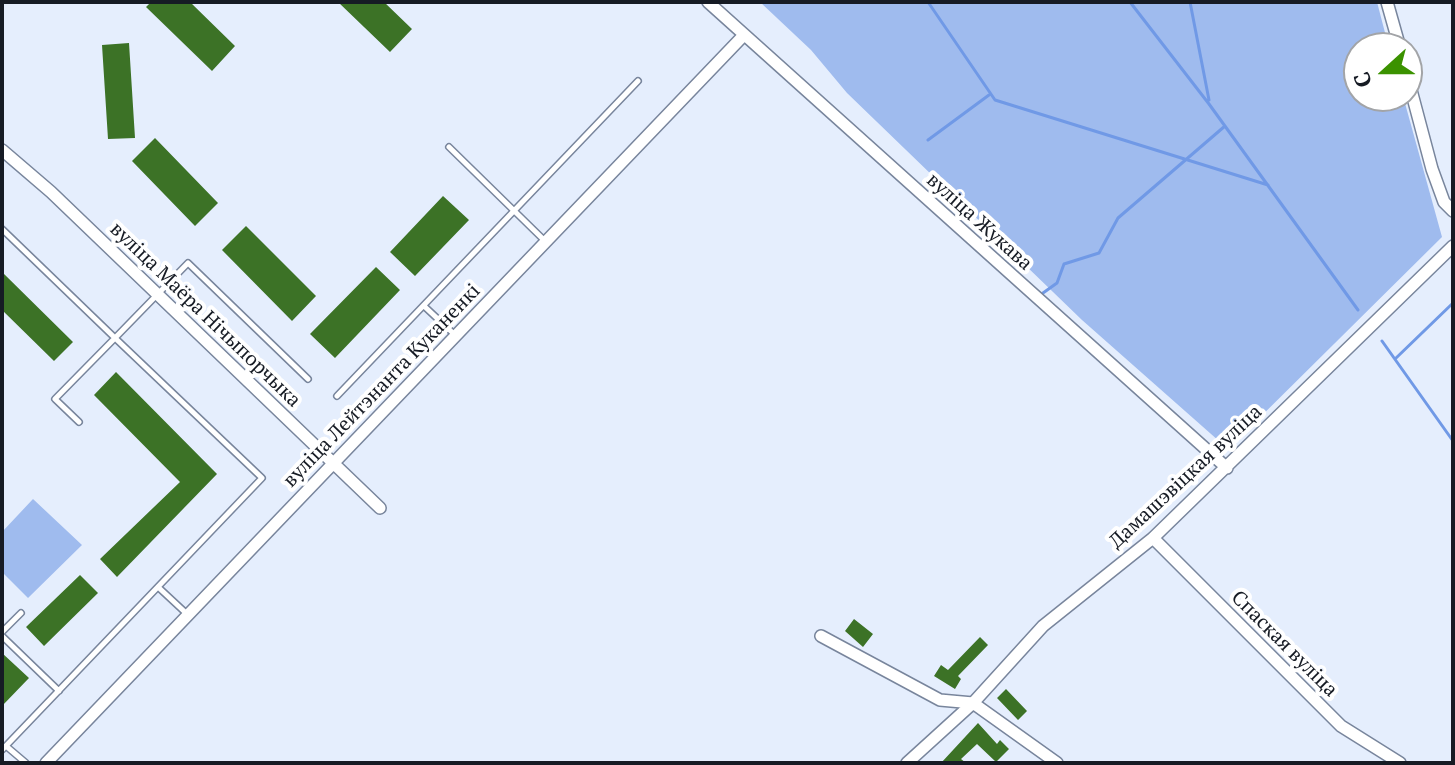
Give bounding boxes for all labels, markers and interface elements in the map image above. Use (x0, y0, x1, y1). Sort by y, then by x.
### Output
north arrow (1343, 32, 1423, 112)
text: С (1346, 68, 1378, 92)
street label: вуліца Жукава (921, 168, 1037, 276)
street label: вуліца Маёра Нічыпорчыка (105, 217, 305, 413)
street label: вуліца Лейтэнанта Куканенкі (279, 279, 485, 493)
street label: Дамашэвіцкая вуліца (1105, 400, 1267, 554)
street label: Спаская вуліца (1226, 586, 1342, 702)

